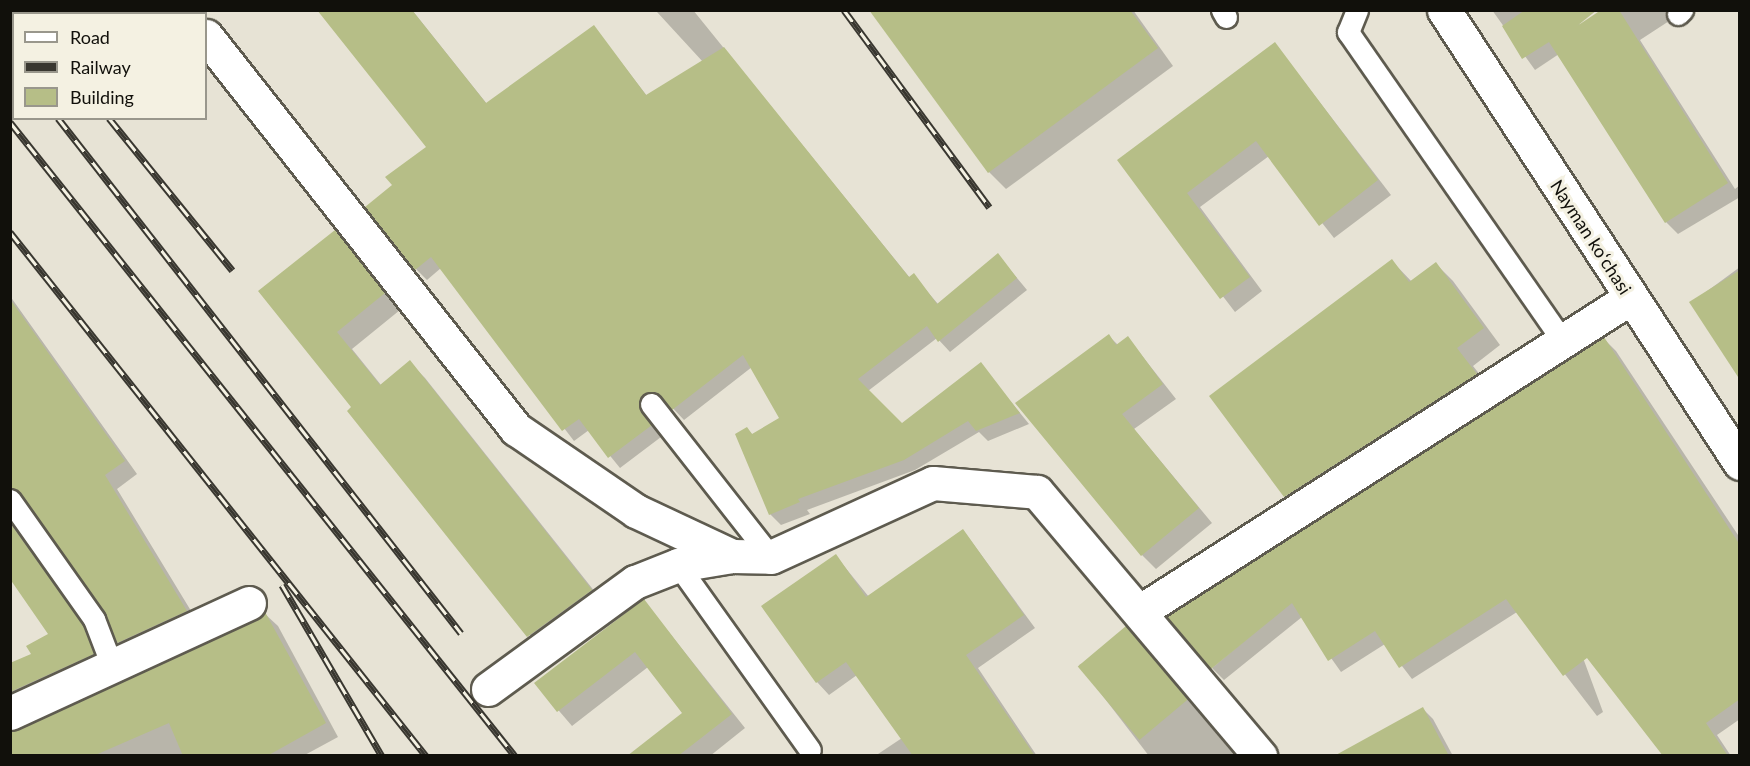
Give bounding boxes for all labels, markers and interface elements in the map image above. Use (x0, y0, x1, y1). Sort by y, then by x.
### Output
legend (12, 12, 207, 120)
text: Road (70, 26, 110, 48)
text: Railway (70, 56, 131, 78)
text: Building (70, 86, 134, 108)
street label: Nayman koʻchasi (1546, 176, 1636, 298)

